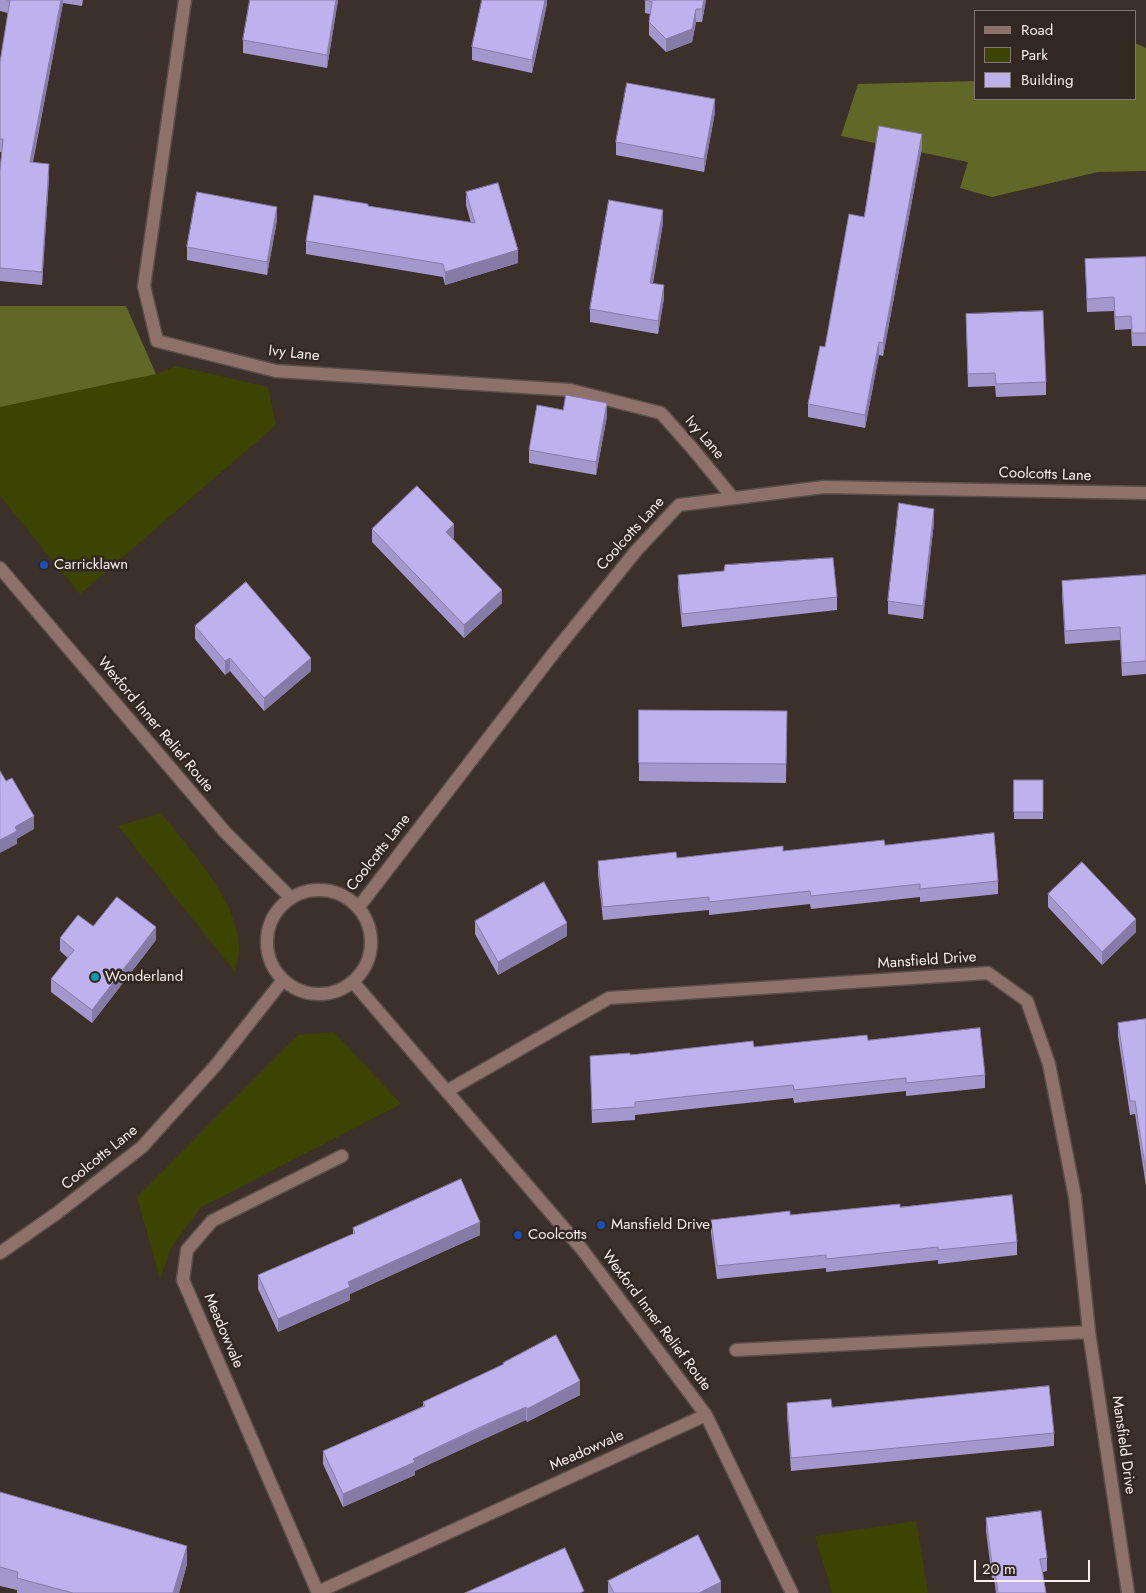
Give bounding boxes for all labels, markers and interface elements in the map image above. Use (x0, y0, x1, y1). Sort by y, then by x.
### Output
legend (974, 10, 1136, 100)
text: Road (1021, 19, 1053, 41)
text: Park (1021, 44, 1048, 66)
text: Building (1021, 69, 1073, 91)
street label: Ivy Lane (268, 342, 320, 366)
street label: Ivy Lane (680, 413, 728, 463)
street label: Coolcotts Lane (998, 464, 1092, 486)
street label: Coolcotts Lane (593, 494, 669, 574)
place label: Carricklawn (54, 556, 128, 574)
marker: Carricklawn (38, 559, 50, 571)
street label: Wexford Inner Relief Route (93, 654, 217, 796)
street label: Coolcotts Lane (343, 811, 415, 895)
street label: Mansfield Drive (877, 949, 977, 973)
place label: Wonderland (105, 968, 183, 986)
marker: Wonderland (89, 971, 101, 983)
street label: Coolcotts Lane (58, 1122, 142, 1194)
place label: Mansfield Drive (611, 1216, 710, 1234)
marker: Mansfield Drive (595, 1219, 607, 1231)
place label: Coolcotts (528, 1226, 587, 1244)
marker: Coolcotts (512, 1229, 524, 1241)
street label: Wexford Inner Relief Route (597, 1247, 715, 1395)
street label: Meadowvale (199, 1291, 247, 1371)
street label: Mansfield Drive (1107, 1395, 1139, 1495)
street label: Meadowvale (547, 1427, 627, 1475)
scale bar (976, 1550, 1092, 1582)
text: 20 m (982, 1558, 1016, 1580)

